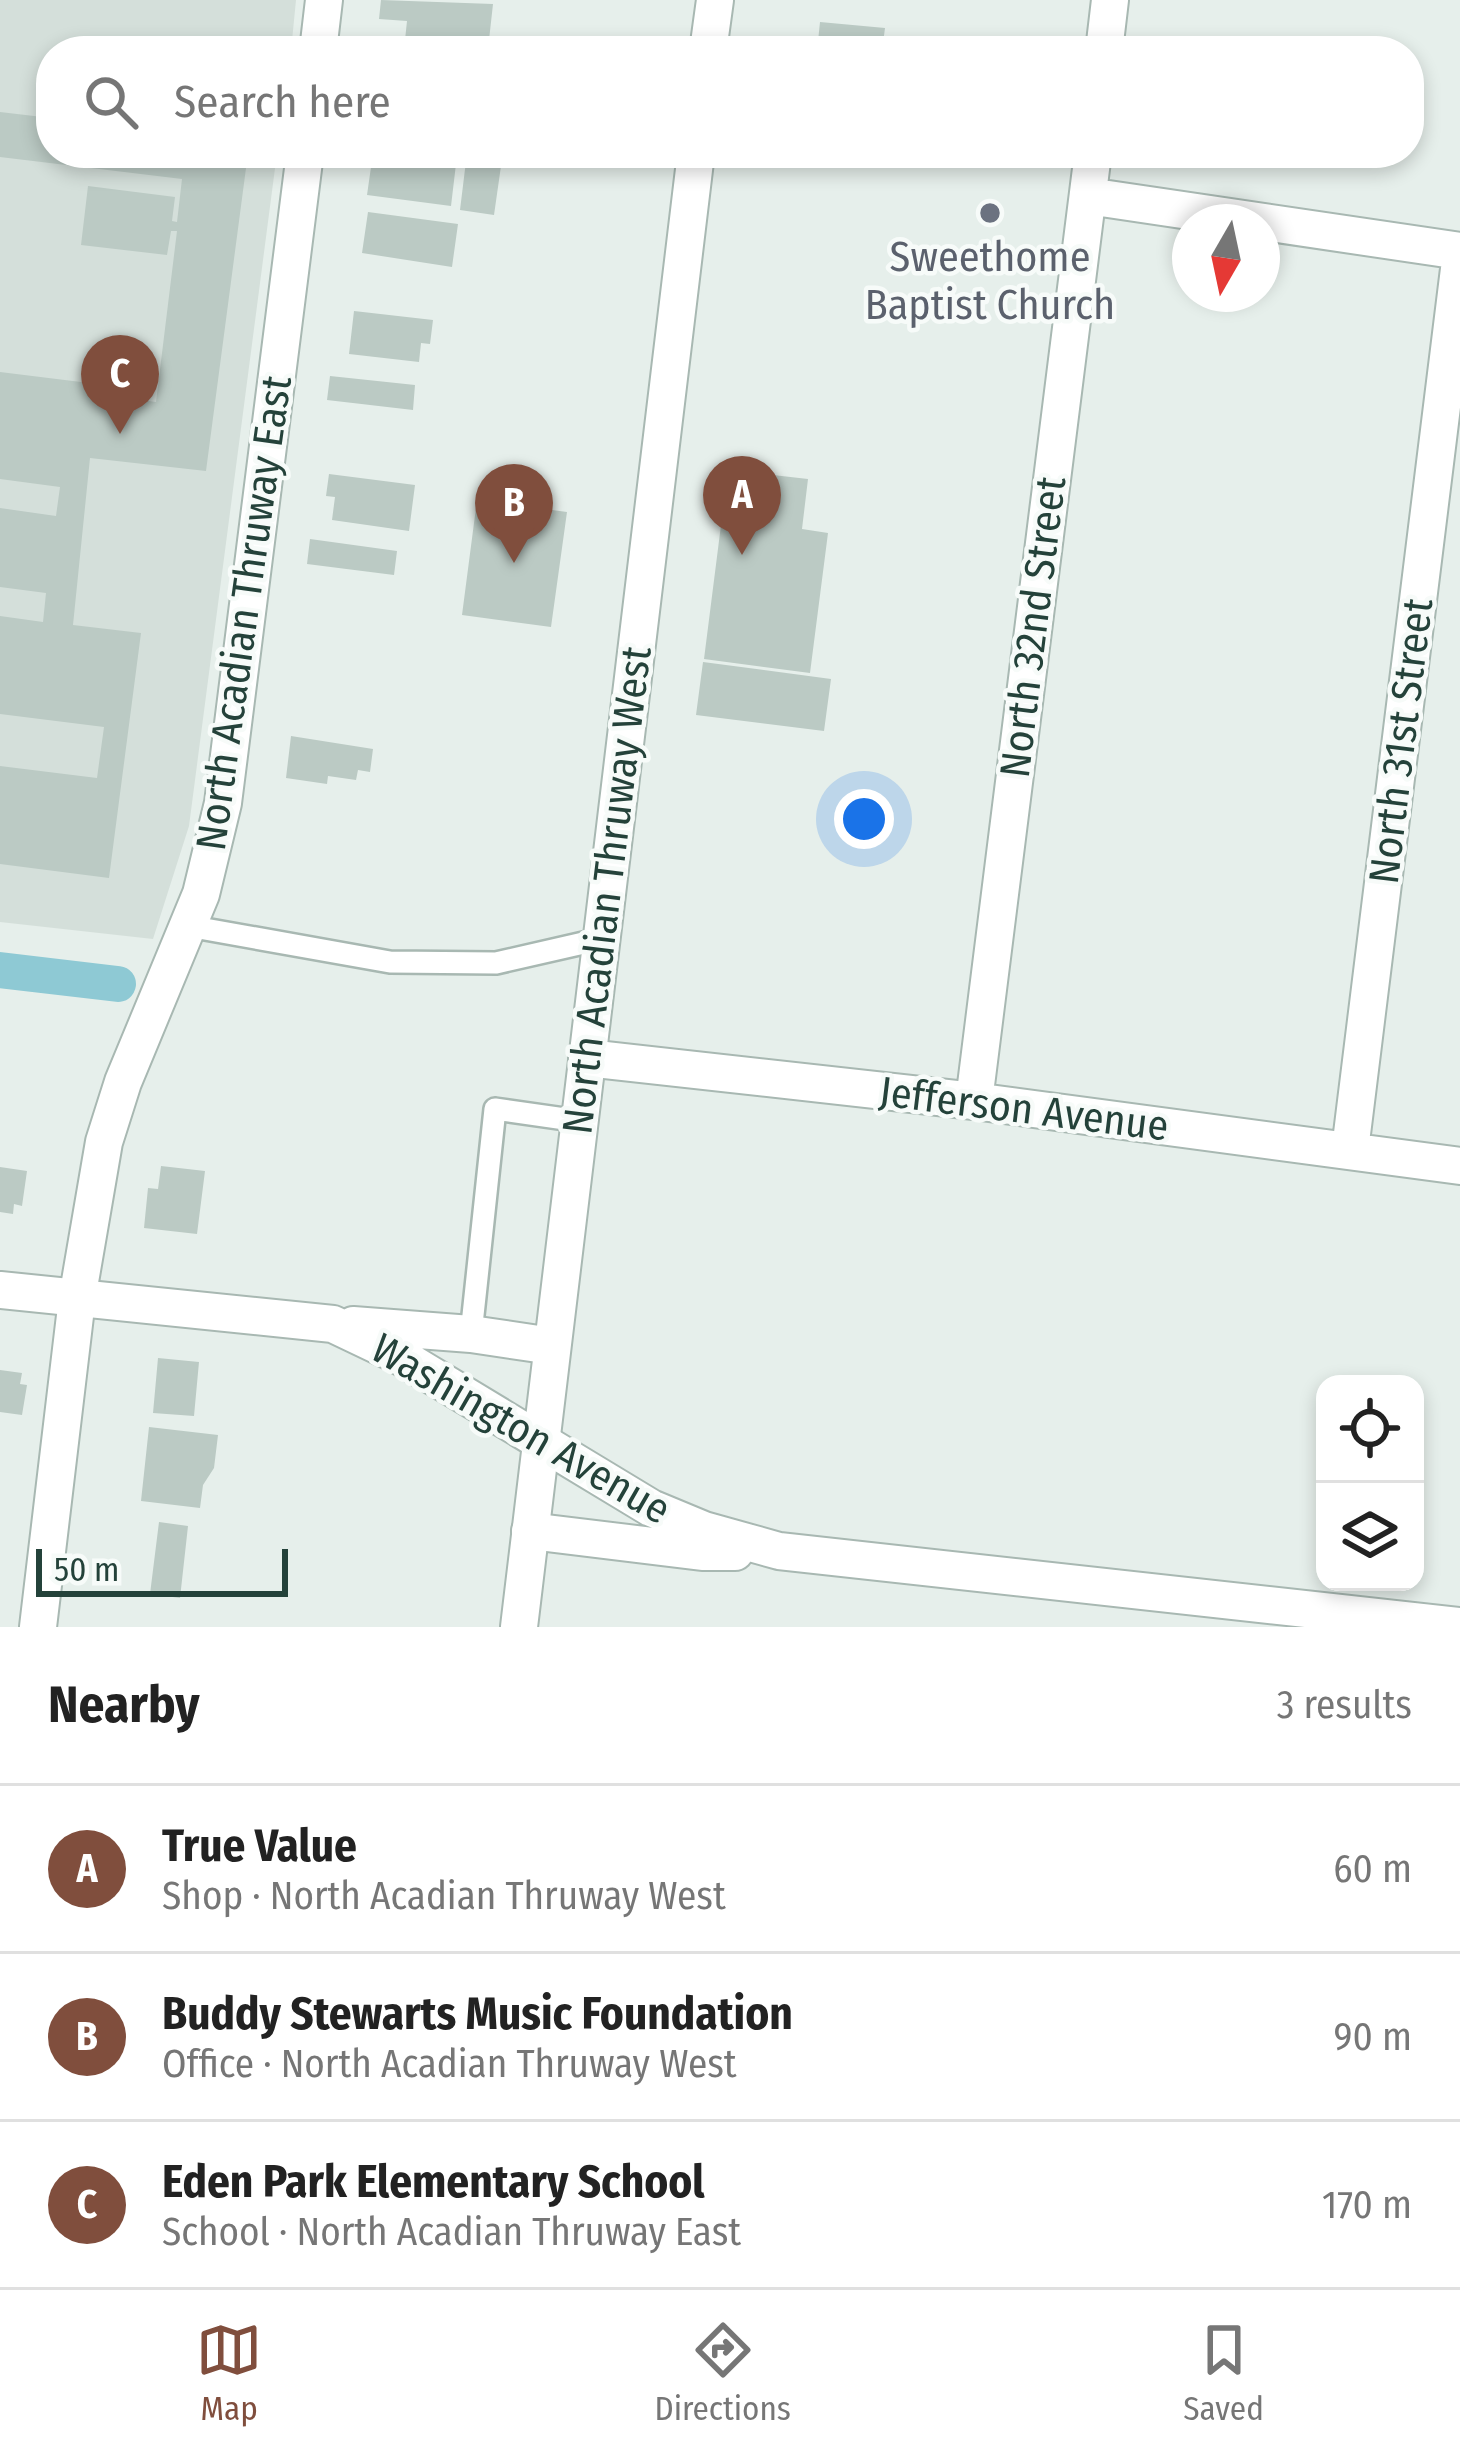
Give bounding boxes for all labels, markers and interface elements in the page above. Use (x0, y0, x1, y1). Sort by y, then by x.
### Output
search box (36, 36, 1424, 168)
icon: search (78, 69, 144, 135)
text: Search here (174, 75, 391, 129)
marker: Sweethome Baptist Church (977, 200, 1003, 226)
north arrow (1172, 204, 1280, 312)
place label: Sweethome Baptist Church (865, 232, 1115, 330)
pin: C (81, 335, 159, 434)
street label: North Acadian Thruway East (186, 372, 302, 854)
pin: A (703, 456, 781, 555)
pin: B (475, 464, 553, 563)
street label: North 32nd Street (990, 473, 1076, 780)
street label: North 31st Street (1359, 595, 1443, 887)
street label: North Acadian Thruway West (552, 643, 662, 1137)
your location (834, 789, 894, 849)
street label: Jefferson Avenue (877, 1066, 1171, 1152)
street label: Washington Avenue (363, 1323, 679, 1535)
map controls (1316, 1375, 1424, 1591)
button: locate (1316, 1375, 1424, 1483)
button: layers (1316, 1483, 1424, 1591)
scale bar (36, 1543, 288, 1596)
text: 50 m (54, 1550, 119, 1590)
text: Nearby (48, 1674, 200, 1736)
text: 3 results (1277, 1682, 1412, 1728)
text: True Value (162, 1819, 357, 1873)
text: A (76, 1846, 98, 1892)
text: 60 m (1333, 1846, 1412, 1892)
text: Shop · North Acadian Thruway West (162, 1873, 726, 1919)
text: Buddy Stewarts Music Foundation (162, 1987, 793, 2041)
text: B (76, 2014, 98, 2060)
text: 90 m (1334, 2014, 1412, 2060)
text: Office · North Acadian Thruway West (162, 2041, 737, 2087)
text: Eden Park Elementary School (162, 2155, 705, 2209)
text: C (77, 2182, 97, 2228)
text: 170 m (1322, 2182, 1412, 2228)
text: School · North Acadian Thruway East (162, 2209, 741, 2255)
tab: Map (196, 2317, 262, 2429)
tab: Directions (654, 2317, 791, 2429)
tab: Saved (1183, 2317, 1264, 2429)

